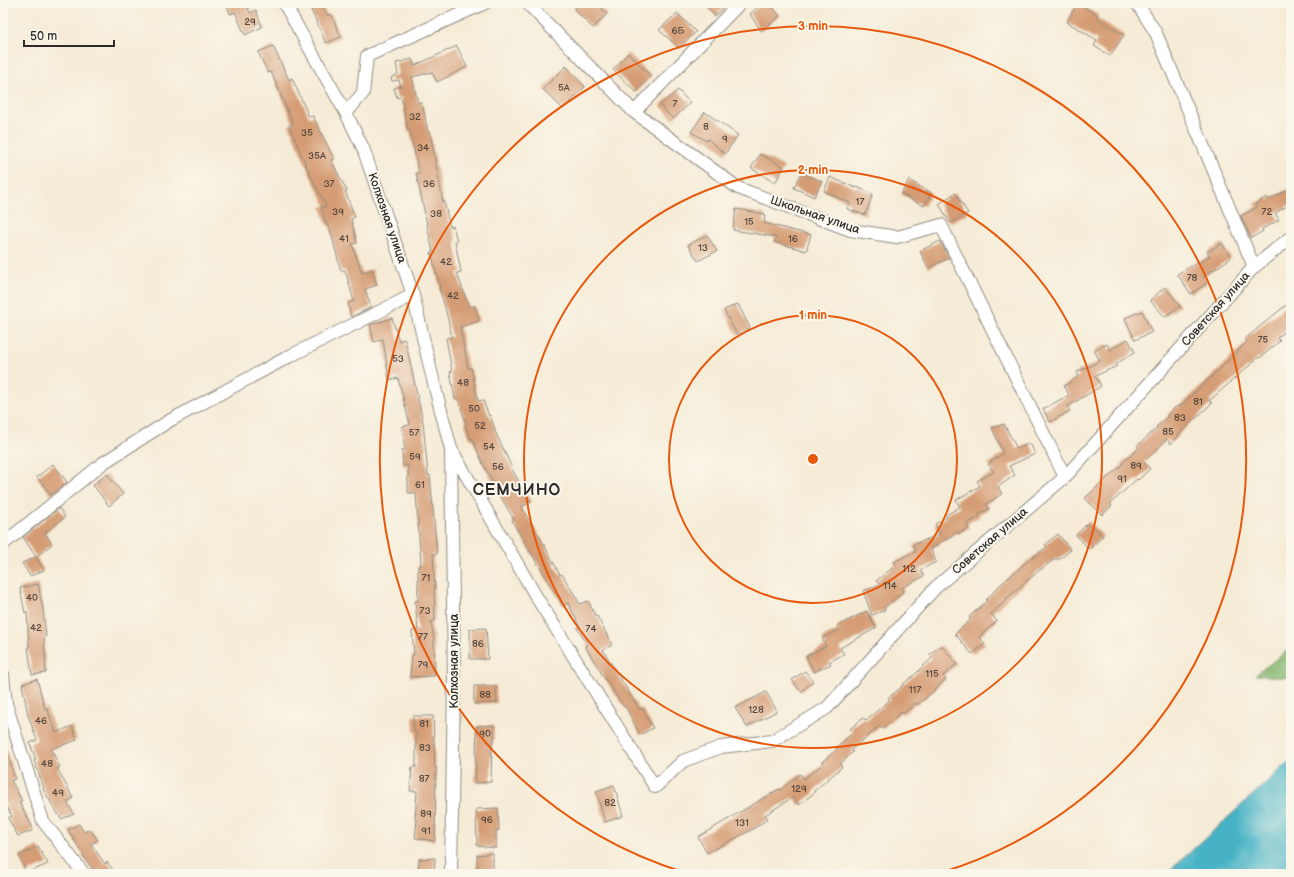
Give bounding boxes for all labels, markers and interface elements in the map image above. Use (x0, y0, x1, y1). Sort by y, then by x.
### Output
house number: 29 (244, 16, 256, 28)
text: 3 min (798, 19, 828, 34)
scale bar (24, 22, 114, 48)
house number: 6Б (671, 25, 685, 37)
text: 50 m (30, 29, 57, 44)
house number: 5А (558, 82, 571, 94)
house number: 7 (673, 98, 678, 110)
house number: 32 (409, 111, 421, 123)
house number: 8 (703, 121, 709, 133)
house number: 35 (301, 127, 313, 139)
house number: 9 (722, 133, 728, 145)
house number: 34 (417, 142, 429, 154)
house number: 35А (308, 150, 327, 162)
text: 2 min (798, 163, 828, 178)
street label: Колхозная улица (364, 171, 410, 265)
house number: 37 (323, 178, 335, 190)
house number: 36 (423, 178, 435, 190)
street label: Школьная улица (768, 193, 862, 237)
house number: 17 (856, 196, 864, 208)
house number: 39 (332, 206, 344, 218)
house number: 72 (1262, 206, 1273, 218)
house number: 38 (430, 208, 442, 220)
house number: 15 (744, 216, 754, 228)
house number: 41 (339, 233, 349, 245)
house number: 16 (788, 233, 798, 245)
house number: 13 (698, 242, 708, 254)
house number: 42 (440, 256, 452, 268)
street label: Советская улица (1179, 269, 1253, 349)
house number: 78 (1187, 272, 1198, 284)
house number: 42 (447, 290, 459, 302)
text: 1 min (799, 308, 827, 323)
house number: 75 (1258, 334, 1269, 346)
house number: 53 (392, 353, 404, 365)
house number: 48 (457, 377, 469, 389)
house number: 81 (1193, 396, 1203, 408)
house number: 50 (468, 403, 480, 415)
house number: 83 (1174, 412, 1186, 424)
house number: 52 (474, 420, 486, 432)
house number: 85 (1162, 426, 1174, 438)
house number: 57 (409, 427, 419, 439)
house number: 54 (483, 441, 495, 453)
house number: 59 (409, 451, 421, 463)
centre of rings (806, 452, 820, 466)
house number: 89 (1130, 460, 1142, 472)
house number: 56 (492, 461, 504, 473)
house number: 91 (1117, 473, 1127, 485)
house number: 61 (415, 479, 425, 491)
district label: СЕМЧИНО (473, 481, 561, 500)
street label: Советская улица (949, 504, 1031, 578)
house number: 112 (902, 563, 916, 575)
house number: 71 (422, 572, 431, 584)
house number: 114 (883, 580, 897, 592)
house number: 40 (26, 592, 38, 604)
house number: 73 (419, 605, 431, 617)
street label: Колхозная улица (447, 614, 462, 708)
house number: 42 (30, 622, 42, 634)
house number: 74 (585, 623, 597, 635)
house number: 77 (418, 631, 428, 643)
house number: 86 (472, 638, 484, 650)
house number: 79 (418, 659, 429, 671)
house number: 115 (925, 668, 939, 680)
house number: 117 (909, 684, 921, 696)
house number: 88 (479, 689, 491, 701)
house number: 128 (748, 704, 764, 716)
house number: 46 (35, 715, 47, 727)
house number: 81 (419, 718, 429, 730)
house number: 90 (479, 728, 491, 740)
house number: 83 (419, 742, 431, 754)
house number: 48 (41, 758, 53, 770)
house number: 87 (419, 773, 429, 785)
house number: 129 (791, 783, 807, 795)
house number: 49 (52, 787, 64, 799)
house number: 82 (604, 797, 616, 809)
house number: 89 (420, 808, 432, 820)
house number: 96 (481, 814, 493, 826)
house number: 131 (735, 817, 749, 829)
house number: 91 (421, 825, 431, 837)

